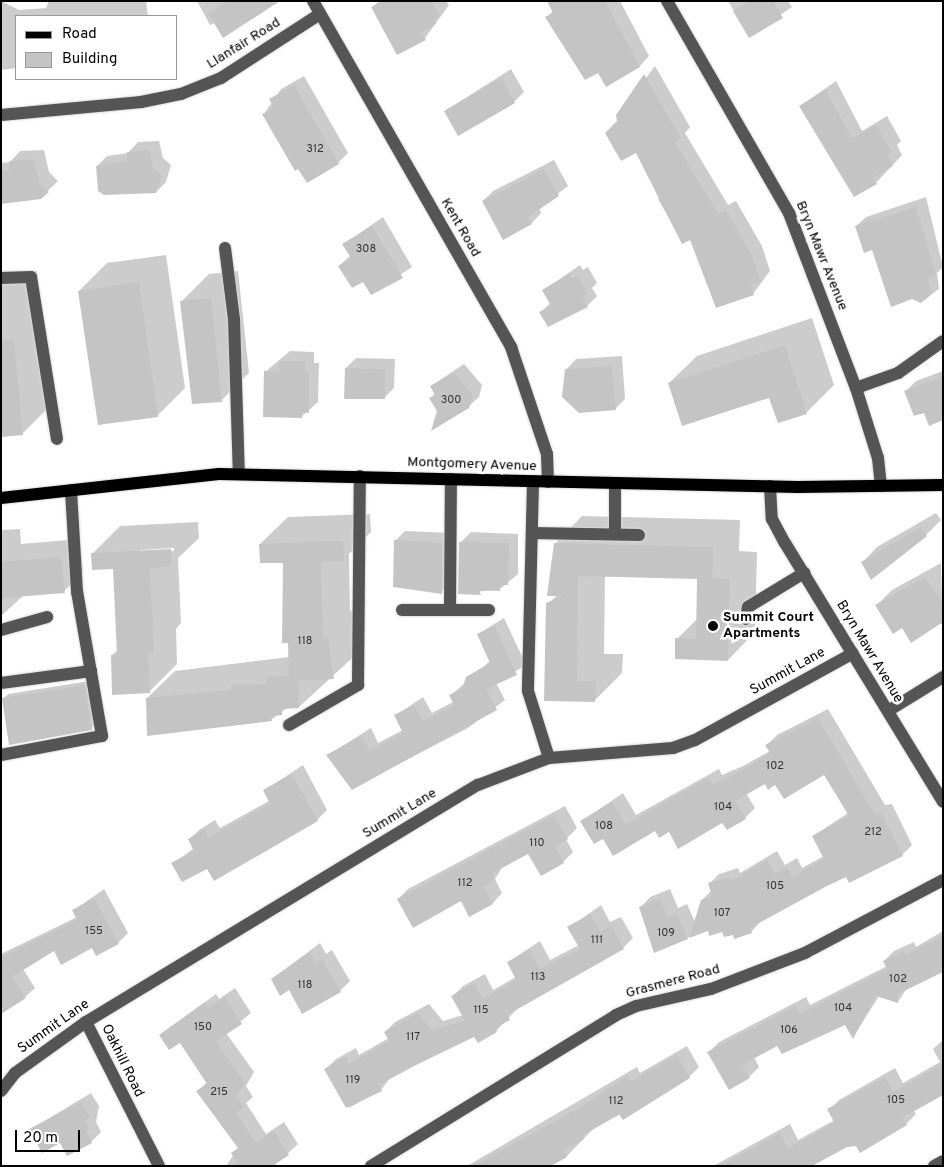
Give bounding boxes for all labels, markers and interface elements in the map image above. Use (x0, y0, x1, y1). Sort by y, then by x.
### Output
legend (15, 15, 178, 80)
street label: Llanfair Road (204, 15, 284, 73)
text: Road (62, 25, 97, 44)
text: Building (62, 50, 117, 69)
house number: 312 (306, 142, 324, 156)
street label: Kent Road (436, 196, 484, 260)
street label: Bryn Mawr Avenue (791, 199, 851, 313)
house number: 308 (356, 242, 376, 256)
house number: 300 (441, 393, 461, 407)
street label: Montgomery Avenue (407, 454, 537, 476)
street label: Bryn Mawr Avenue (832, 597, 906, 707)
place label: Summit Court Apartments (723, 610, 814, 642)
marker: Summit Court Apartments (707, 620, 719, 632)
house number: 118 (298, 634, 312, 648)
street label: Summit Lane (747, 644, 829, 700)
house number: 102 (766, 759, 784, 773)
street label: Summit Lane (360, 785, 440, 843)
house number: 104 (714, 800, 732, 814)
house number: 108 (595, 819, 613, 833)
house number: 212 (864, 825, 882, 839)
house number: 110 (529, 836, 545, 850)
house number: 112 (458, 876, 472, 890)
house number: 105 (766, 879, 784, 893)
house number: 107 (714, 906, 730, 920)
house number: 155 (85, 924, 103, 938)
house number: 109 (657, 926, 675, 940)
house number: 111 (591, 933, 603, 947)
street label: Grasmere Road (624, 961, 722, 1003)
house number: 113 (531, 970, 545, 984)
house number: 102 (889, 972, 907, 986)
house number: 118 (298, 978, 312, 992)
street label: Summit Lane (15, 996, 93, 1058)
house number: 104 (834, 1001, 852, 1015)
house number: 115 (473, 1003, 489, 1017)
house number: 150 (194, 1020, 212, 1034)
street label: Oakhill Road (97, 1022, 147, 1100)
house number: 106 (780, 1023, 798, 1037)
house number: 117 (406, 1030, 420, 1044)
house number: 119 (346, 1073, 360, 1087)
house number: 215 (210, 1085, 228, 1099)
house number: 105 (887, 1093, 905, 1107)
house number: 112 (609, 1094, 623, 1108)
scale bar (18, 1120, 82, 1152)
text: 20 m (23, 1129, 58, 1148)

